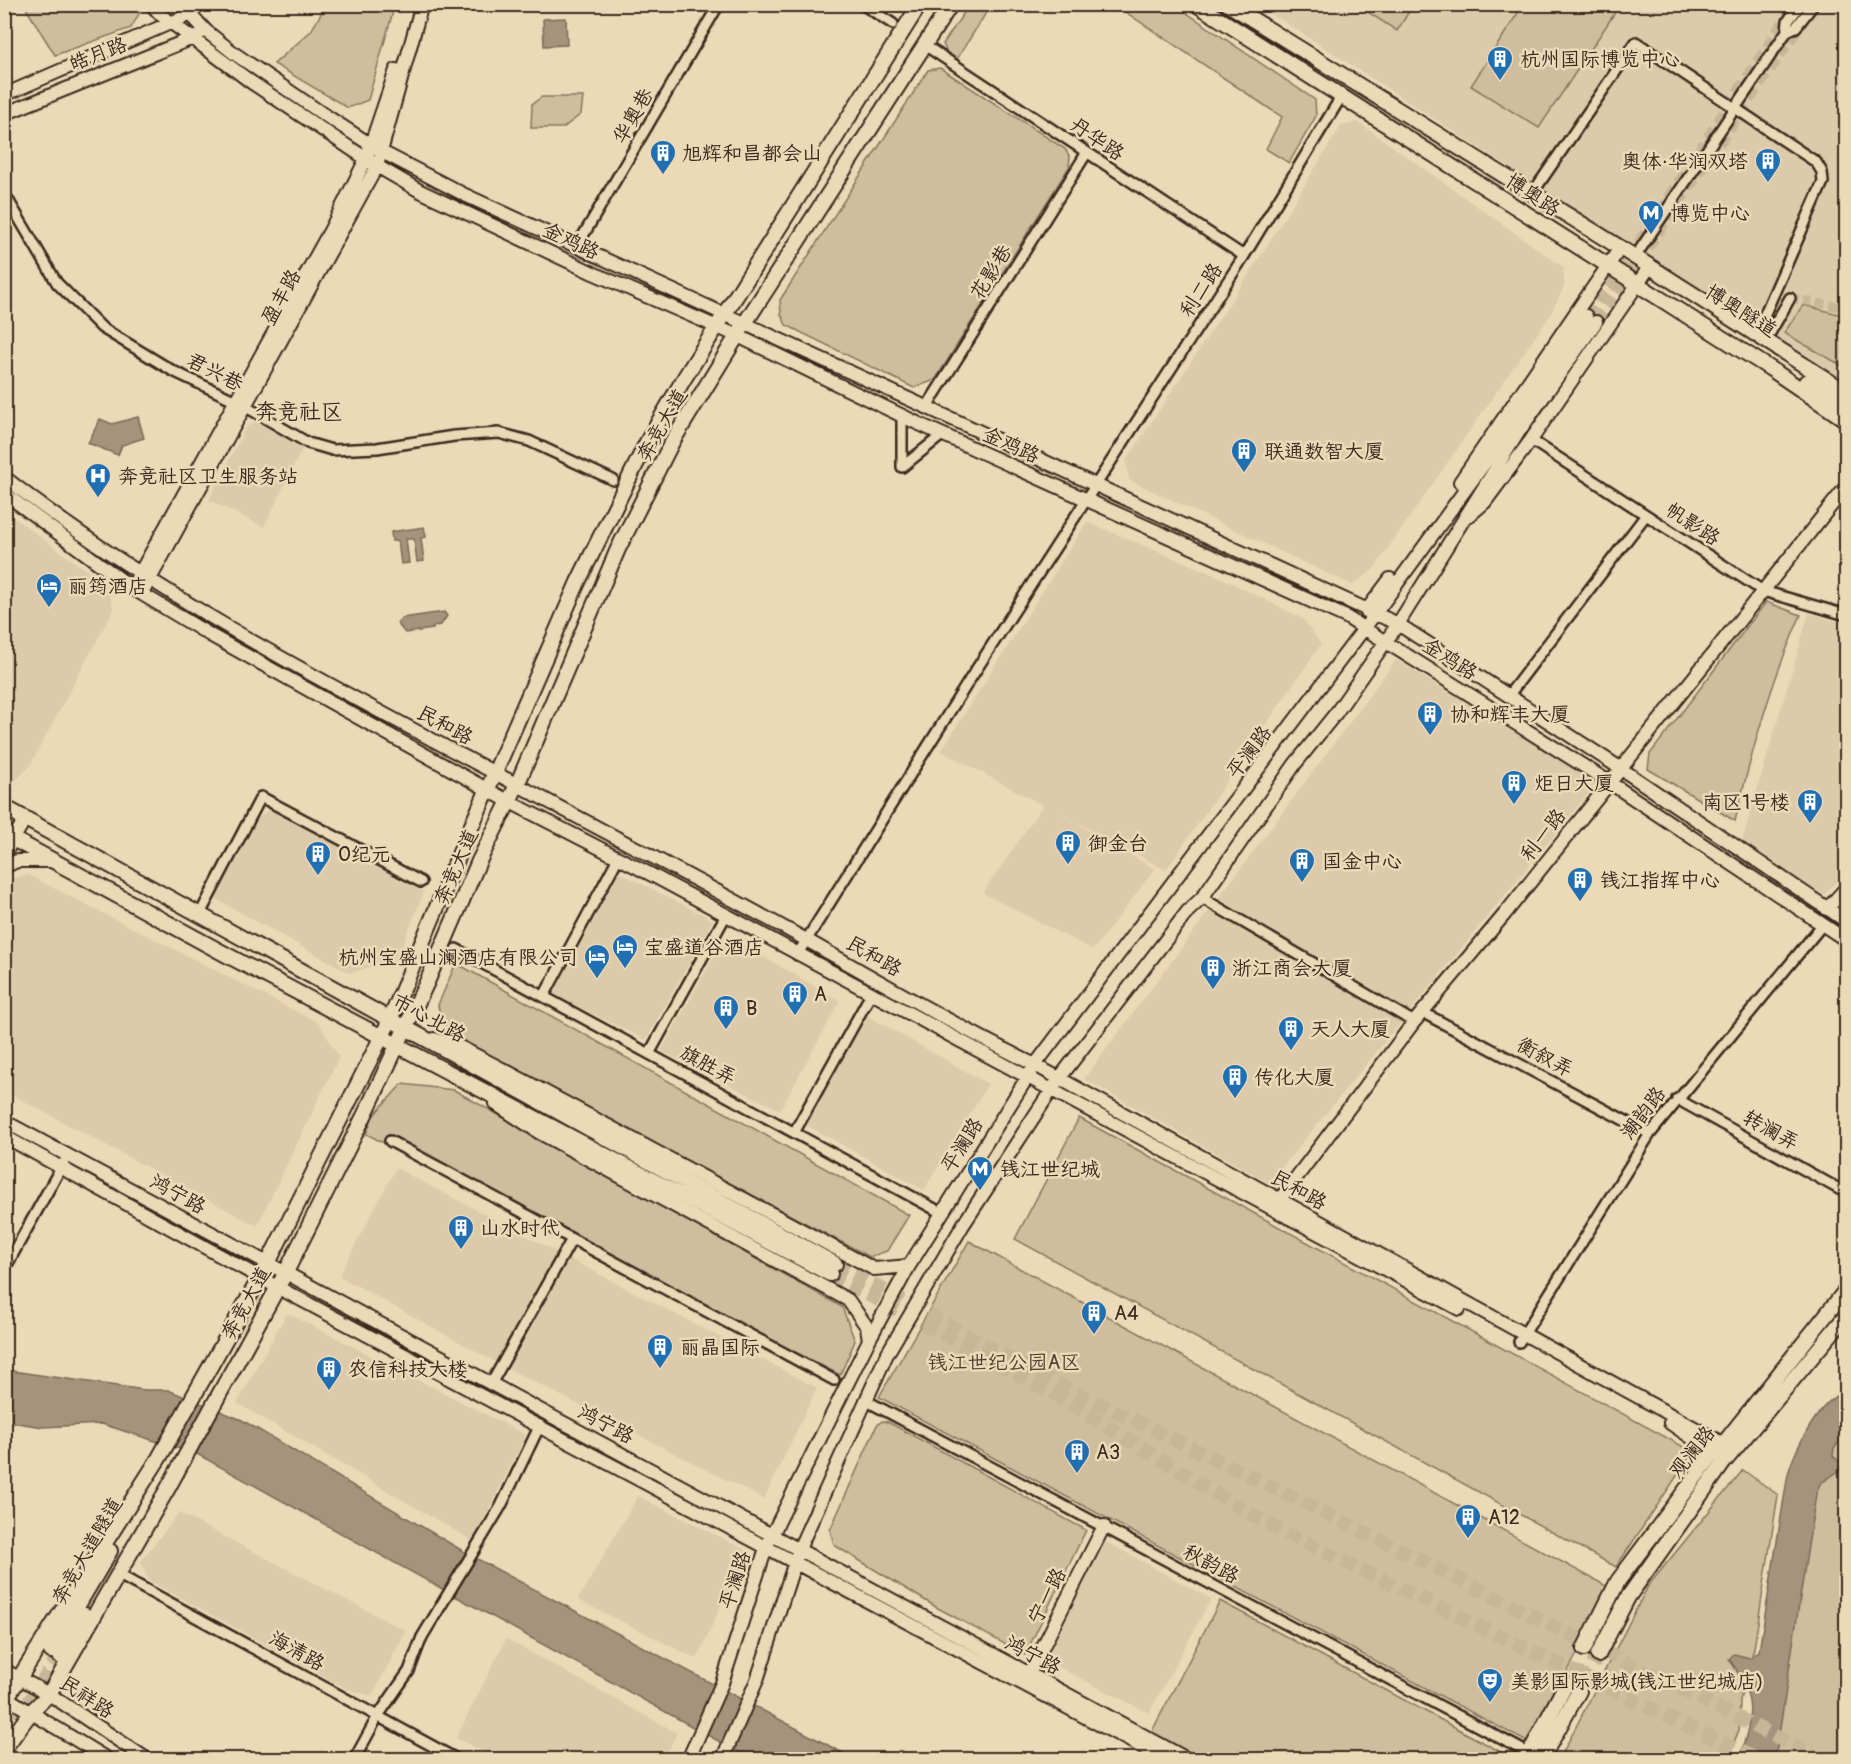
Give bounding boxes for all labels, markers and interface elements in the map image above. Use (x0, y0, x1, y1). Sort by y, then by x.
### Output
street label: 皓月路 (66, 31, 131, 76)
building icon: 杭州国际博览中心 (1485, 44, 1515, 82)
place label: 杭州国际博览中心 (1520, 47, 1680, 72)
street label: 华奥巷 (607, 83, 659, 148)
street label: 丹华路 (1065, 112, 1130, 167)
building icon: 旭辉和昌都会山 (648, 138, 678, 176)
place label: 旭辉和昌都会山 (682, 141, 822, 166)
building icon: 奥体·华润双塔 (1753, 146, 1783, 184)
place label: 奥体·华润双塔 (1622, 149, 1748, 174)
street label: 博奥路 (1501, 168, 1566, 222)
metro station icon: 博览中心 (1636, 198, 1666, 236)
place label: 博览中心 (1670, 201, 1750, 226)
street label: 金鸡路 (539, 217, 604, 265)
street label: 花影巷 (965, 239, 1018, 304)
street label: 利二路 (1174, 257, 1228, 322)
street label: 盈丰路 (256, 264, 307, 329)
street label: 博奥隧道 (1700, 279, 1782, 343)
street label: 君兴巷 (183, 347, 248, 397)
street label: 奔竞大道 (631, 384, 693, 466)
district label: 奔竞社区 (255, 398, 343, 426)
street label: 金鸡路 (979, 421, 1044, 469)
building icon: 联通数智大厦 (1229, 436, 1259, 474)
place label: 联通数智大厦 (1264, 439, 1384, 464)
hospital icon: 奔竞社区卫生服务站 (83, 461, 113, 499)
place label: 奔竞社区卫生服务站 (118, 464, 298, 489)
street label: 帆影路 (1661, 497, 1726, 551)
hotel icon: 丽筠酒店 (34, 571, 64, 609)
place label: 丽筠酒店 (68, 574, 148, 599)
street label: 金鸡路 (1418, 633, 1483, 686)
building icon: 协和辉丰大厦 (1415, 699, 1445, 737)
street label: 民和路 (413, 700, 478, 751)
place label: 协和辉丰大厦 (1450, 702, 1570, 727)
street label: 平澜路 (1221, 720, 1278, 783)
building icon: 炬日大厦 (1499, 768, 1529, 806)
place label: 炬日大厦 (1534, 771, 1614, 796)
building icon: 南区1号楼 (1795, 787, 1825, 825)
place label: 南区1号楼 (1702, 790, 1790, 815)
street label: 利一路 (1515, 803, 1572, 866)
street label: 奔竞大道 (428, 825, 484, 909)
building icon: 御金台 (1053, 828, 1083, 866)
place label: 御金台 (1088, 831, 1148, 856)
building icon: O纪元 (303, 839, 333, 877)
place label: O纪元 (338, 842, 391, 867)
building icon: 国金中心 (1287, 846, 1317, 884)
place label: 国金中心 (1322, 849, 1402, 874)
building icon: 钱江指挥中心 (1565, 865, 1595, 903)
place label: 钱江指挥中心 (1600, 868, 1720, 893)
street label: 民和路 (842, 930, 907, 982)
hotel icon: 宝盛道谷酒店 (610, 932, 640, 970)
place label: 宝盛道谷酒店 (644, 935, 764, 960)
hotel icon: 杭州宝盛山澜酒店有限公司 (582, 942, 612, 980)
place label: 杭州宝盛山澜酒店有限公司 (338, 945, 578, 970)
building icon: 浙江商会大厦 (1198, 953, 1228, 991)
place label: 浙江商会大厦 (1232, 956, 1352, 981)
building icon: A (780, 979, 810, 1017)
place label: A (814, 982, 827, 1007)
street label: 市心北路 (388, 988, 471, 1048)
building icon: B (711, 993, 741, 1031)
place label: B (746, 996, 757, 1021)
building icon: 天人大厦 (1276, 1014, 1306, 1052)
place label: 天人大厦 (1310, 1017, 1390, 1042)
street label: 衡叙弄 (1513, 1032, 1577, 1082)
street label: 旗胜弄 (676, 1040, 740, 1090)
building icon: 传化大厦 (1220, 1062, 1250, 1100)
place label: 传化大厦 (1254, 1065, 1334, 1090)
street label: 潮韵路 (1615, 1081, 1672, 1144)
street label: 转澜弄 (1739, 1105, 1803, 1155)
street label: 平澜路 (936, 1112, 989, 1177)
metro station icon: 钱江世纪城 (965, 1154, 995, 1192)
place label: 钱江世纪城 (1000, 1157, 1100, 1182)
street label: 民和路 (1267, 1165, 1332, 1216)
street label: 鸿宁路 (146, 1169, 211, 1220)
building icon: 山水时代 (446, 1213, 476, 1251)
place label: 山水时代 (480, 1216, 560, 1241)
street label: 奔竞大道 (216, 1262, 276, 1344)
building icon: A4 (1079, 1298, 1109, 1336)
place label: A4 (1114, 1301, 1139, 1326)
building icon: 丽晶国际 (645, 1332, 675, 1370)
place label: 丽晶国际 (680, 1335, 760, 1360)
park label: 钱江世纪公园A区 (928, 1350, 1080, 1375)
building icon: 农信科技大楼 (314, 1354, 344, 1392)
place label: 农信科技大楼 (348, 1357, 468, 1382)
street label: 鸿宁路 (574, 1399, 639, 1450)
street label: 观澜路 (1663, 1420, 1721, 1483)
building icon: A3 (1062, 1437, 1092, 1475)
place label: A3 (1096, 1440, 1120, 1465)
street label: 奔竞大道隧道 (46, 1493, 128, 1609)
building icon: A12 (1453, 1502, 1483, 1540)
place label: A12 (1488, 1505, 1520, 1530)
street label: 秋韵路 (1179, 1539, 1244, 1590)
street label: 平澜路 (714, 1547, 756, 1612)
street label: 宁一路 (1022, 1563, 1072, 1628)
street label: 海清路 (265, 1626, 330, 1677)
street label: 鸿宁路 (1001, 1630, 1066, 1681)
theatre icon: 美影国际影城(钱江世纪城店) (1475, 1666, 1505, 1704)
place label: 美影国际影城(钱江世纪城店) (1510, 1669, 1763, 1694)
street label: 民祥路 (55, 1670, 120, 1724)

